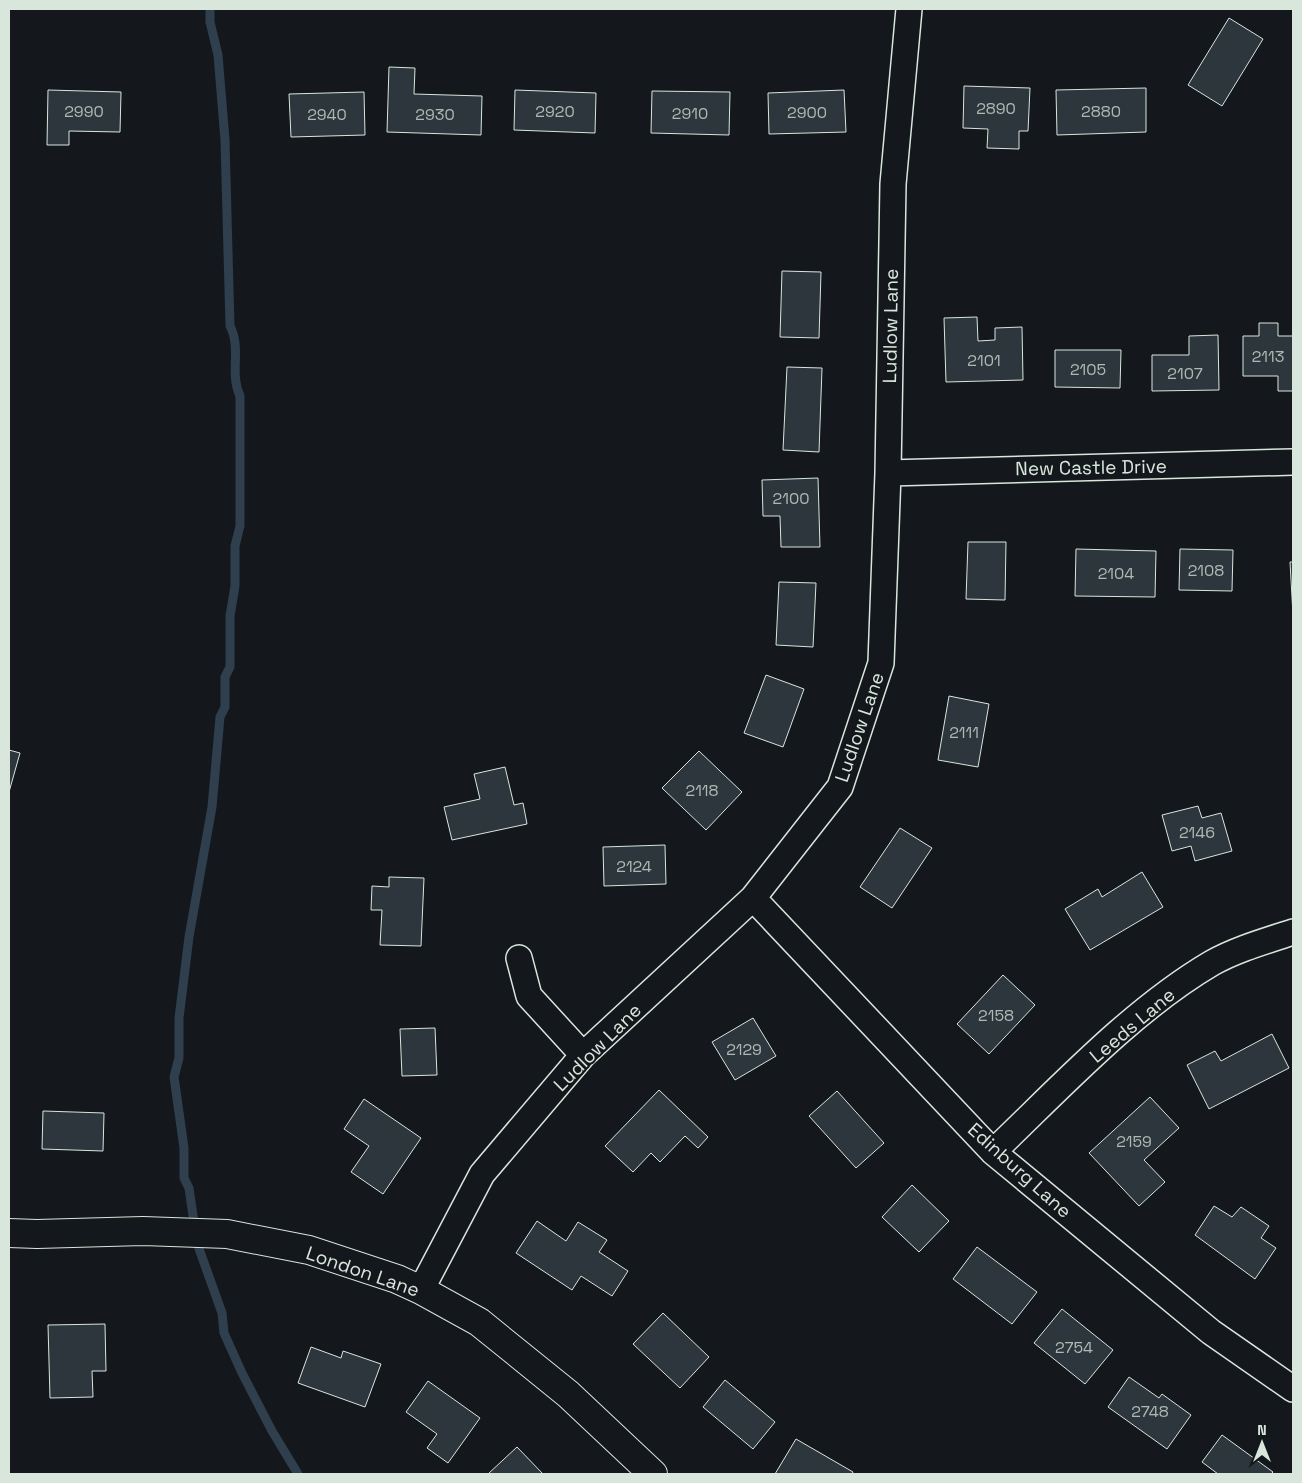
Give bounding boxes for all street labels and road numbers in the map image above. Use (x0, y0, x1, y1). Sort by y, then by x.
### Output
street label: Ludlow Lane (877, 268, 904, 384)
street label: New Castle Drive (1015, 454, 1167, 481)
street label: Ludlow Lane (829, 669, 890, 785)
street label: Leeds Lane (1084, 982, 1180, 1068)
street label: Ludlow Lane (548, 998, 647, 1097)
street label: Edinburg Lane (963, 1117, 1077, 1224)
street label: London Lane (303, 1240, 423, 1303)

